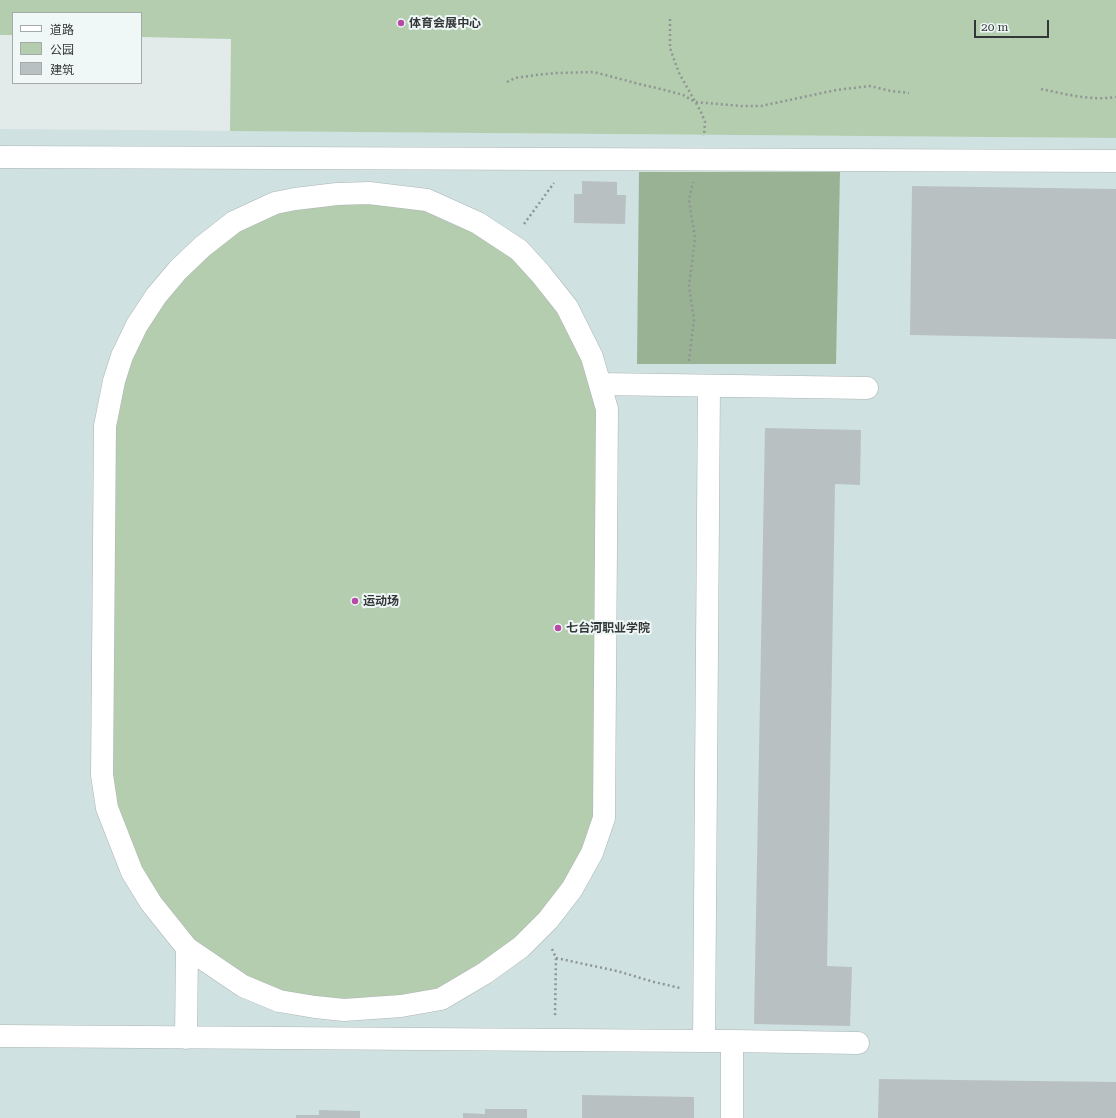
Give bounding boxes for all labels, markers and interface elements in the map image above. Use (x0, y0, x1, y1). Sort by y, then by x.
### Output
legend (12, 12, 142, 84)
scale bar (976, 12, 1051, 38)
place label: 体育会展中心 (409, 16, 481, 30)
marker: 体育会展中心 (396, 18, 406, 28)
text: 20 m (981, 20, 1008, 34)
text: 道路 (50, 23, 74, 37)
text: 公园 (50, 43, 74, 57)
text: 建筑 (50, 63, 74, 77)
place label: 运动场 (363, 594, 399, 608)
marker: 运动场 (350, 596, 360, 606)
place label: 七台河职业学院 (566, 621, 650, 635)
marker: 七台河职业学院 (553, 623, 563, 633)

